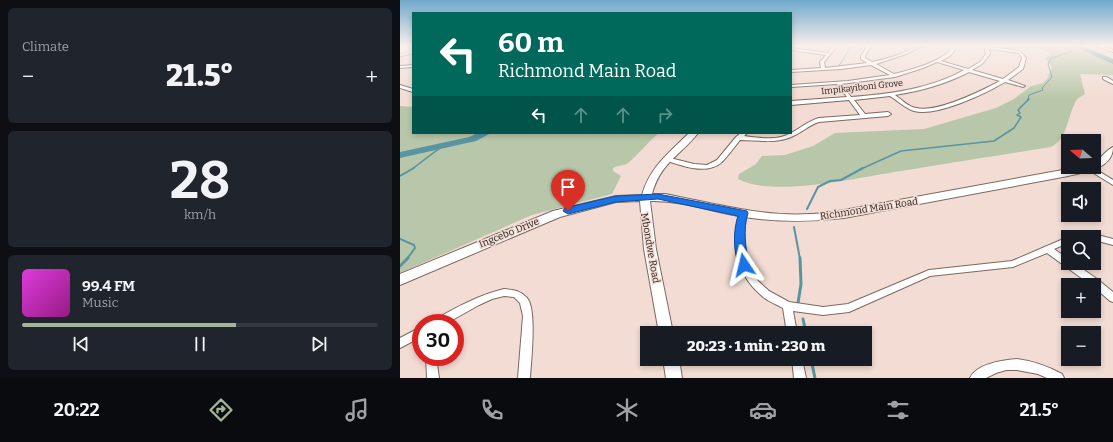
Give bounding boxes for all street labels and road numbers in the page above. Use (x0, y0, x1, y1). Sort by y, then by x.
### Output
street label: Impikayiboni Grove (821, 78, 903, 96)
street label: Richmond Main Road (819, 195, 919, 223)
street label: Mbondwe Road (638, 212, 662, 284)
street label: Ingcebo Drive (477, 215, 541, 251)

